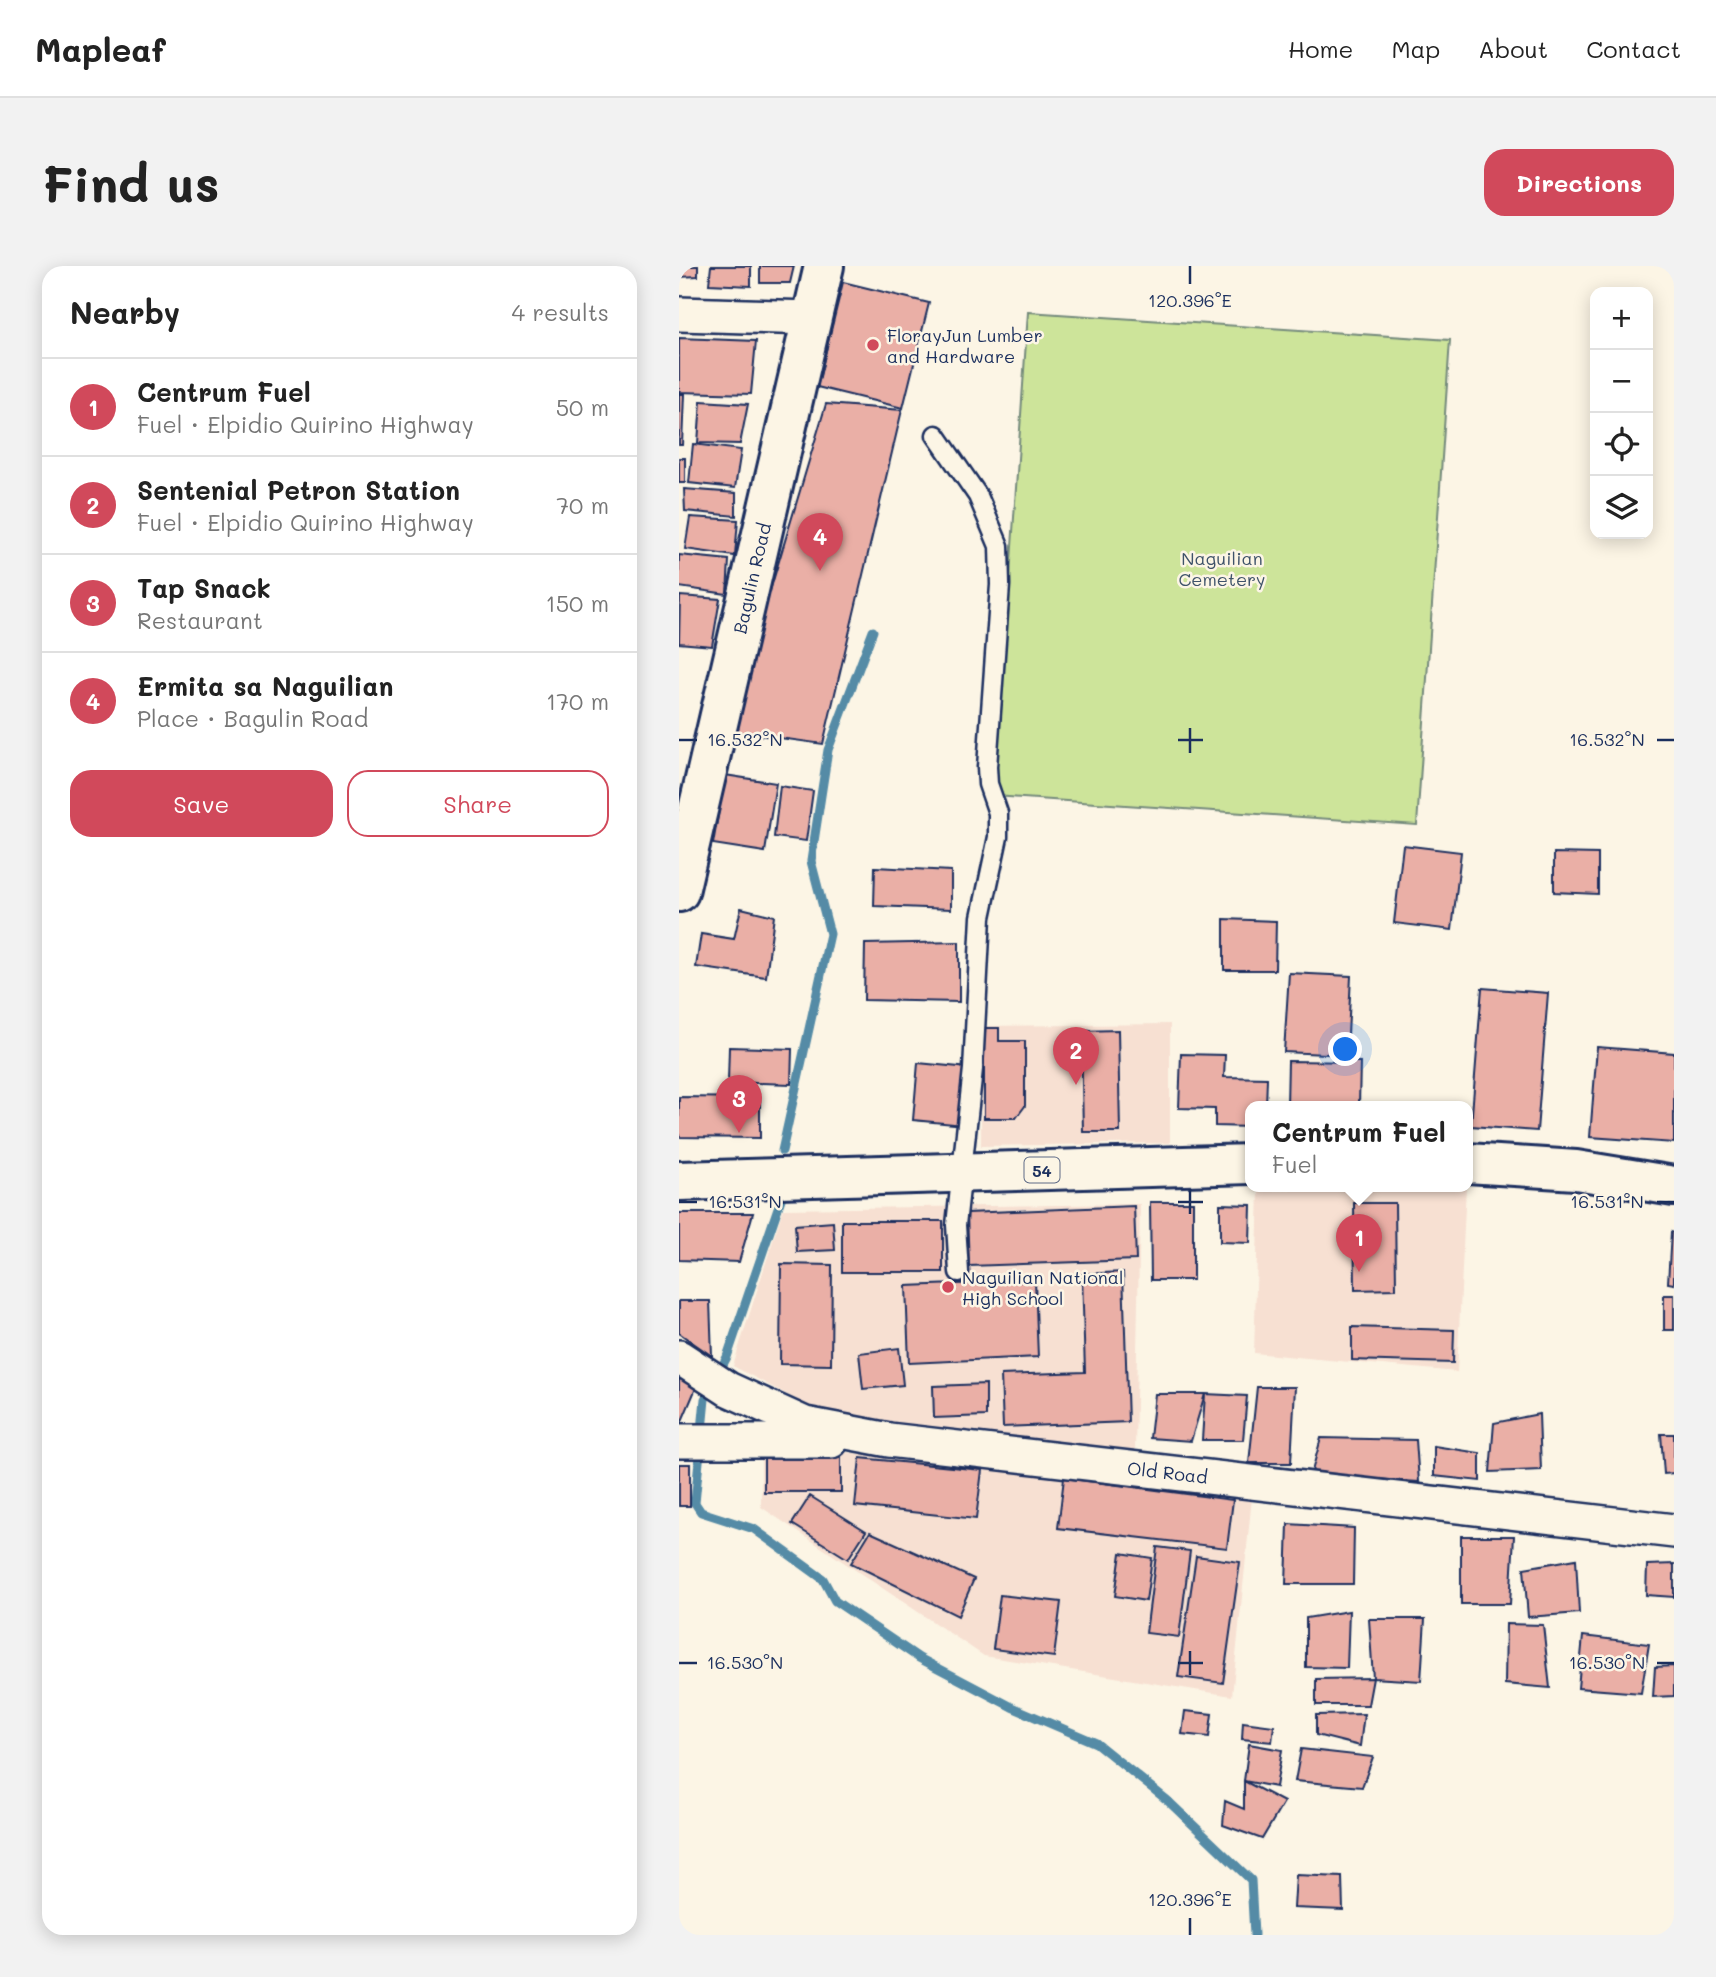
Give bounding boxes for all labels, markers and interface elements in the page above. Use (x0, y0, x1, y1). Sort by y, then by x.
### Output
text: Mapleaf (35, 27, 166, 70)
text: Home (1288, 33, 1353, 64)
text: Map (1391, 33, 1440, 64)
text: About (1478, 33, 1548, 64)
text: Contact (1586, 33, 1681, 64)
button: Directions (1484, 149, 1674, 216)
text: Find us (42, 151, 220, 214)
map controls (1590, 287, 1653, 539)
button: + (1590, 287, 1653, 350)
text: 120.396°E (1148, 288, 1232, 312)
text: Nearby (70, 292, 180, 332)
text: 4 results (512, 297, 609, 327)
place label: FlorayJun Lumber and Hardware (887, 323, 1043, 368)
marker: FlorayJun Lumber and Hardware (865, 337, 881, 353)
button: − (1590, 350, 1653, 413)
text: Centrum Fuel (137, 375, 311, 409)
text: 1 (88, 392, 98, 422)
text: 50 m (556, 392, 609, 422)
text: Fuel · Elpidio Quirino Highway (137, 409, 474, 439)
button: locate (1590, 413, 1653, 476)
text: Sentenial Petron Station (137, 473, 460, 507)
button: layers (1590, 476, 1653, 539)
text: 2 (87, 490, 99, 520)
text: 70 m (556, 490, 609, 520)
text: Fuel · Elpidio Quirino Highway (137, 507, 474, 537)
pin: 4 (797, 513, 843, 571)
street label: Bagulin Road (727, 520, 776, 636)
park label: Naguilian Cemetery (1179, 546, 1265, 591)
text: Tap Snack (137, 571, 271, 605)
text: 3 (86, 588, 100, 618)
text: 150 m (545, 588, 609, 618)
text: Restaurant (137, 605, 263, 635)
text: Ermita sa Naguilian (137, 669, 394, 703)
text: 4 (86, 686, 100, 716)
text: 170 m (546, 686, 609, 716)
text: Place · Bagulin Road (137, 703, 368, 733)
text: 16.532°N (707, 727, 783, 751)
text: 16.532°N (1569, 727, 1645, 751)
button: Save (70, 770, 333, 837)
button: Share (347, 770, 609, 837)
pin: 2 (1053, 1027, 1099, 1085)
your location (1328, 1032, 1362, 1066)
pin: 3 (716, 1075, 762, 1133)
popup (1245, 1101, 1473, 1192)
text: Centrum Fuel (1272, 1115, 1446, 1149)
text: Fuel (1272, 1149, 1318, 1179)
road number: 54 (1025, 1157, 1059, 1182)
text: 16.531°N (708, 1189, 782, 1213)
text: 16.531°N (1570, 1189, 1644, 1213)
pin: 1 (1336, 1214, 1382, 1272)
place label: Naguilian National High School (962, 1265, 1124, 1310)
marker: Naguilian National High School (940, 1279, 956, 1295)
street label: Old Road (1126, 1456, 1209, 1489)
text: 16.530°N (707, 1650, 783, 1674)
text: 16.530°N (1569, 1650, 1645, 1674)
text: 120.396°E (1148, 1887, 1232, 1911)

